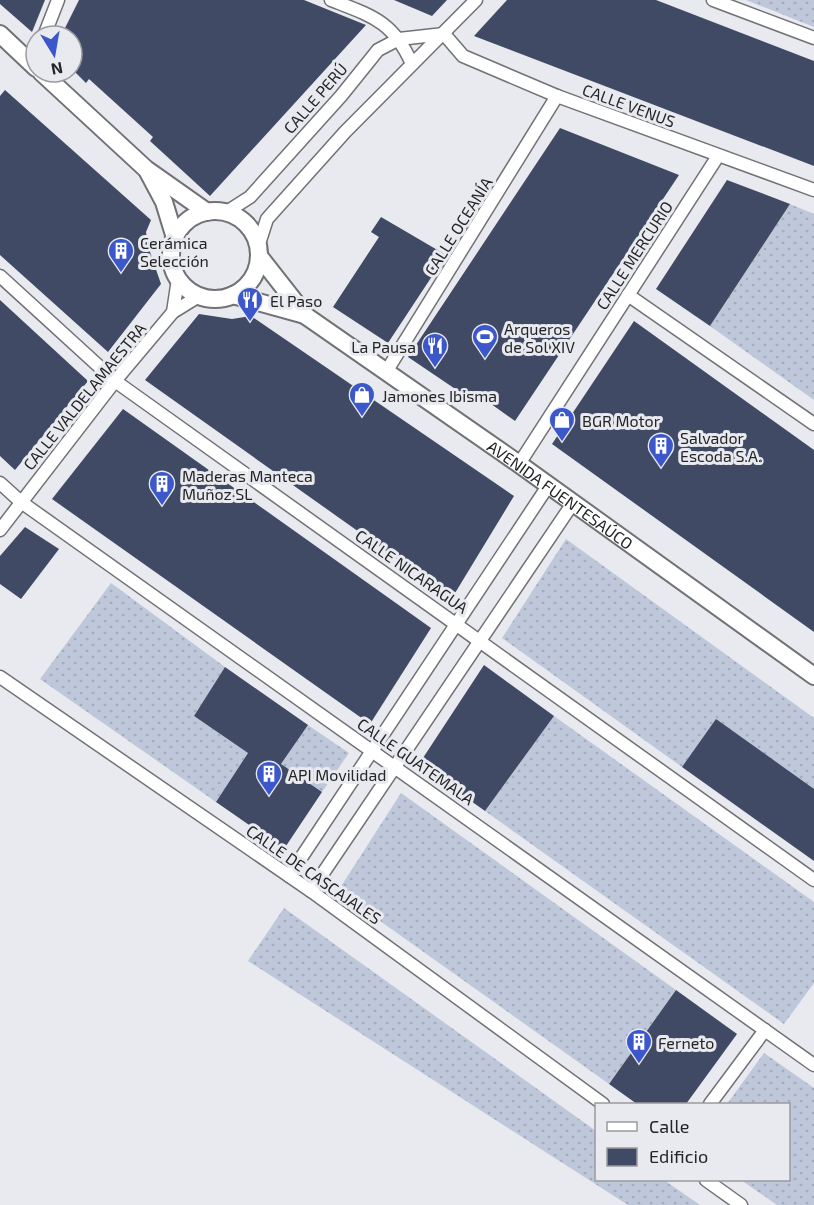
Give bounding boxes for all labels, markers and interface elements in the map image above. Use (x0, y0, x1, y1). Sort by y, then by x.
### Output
north arrow (24, 24, 84, 84)
text: N (49, 59, 64, 80)
street label: CALLE PERÚ (279, 59, 351, 137)
street label: CALLE VENUS (580, 79, 678, 131)
street label: CALLE OCEANÍA (420, 173, 496, 279)
street label: CALLE MERCURIO (592, 197, 676, 313)
place label: Cerámica Selección (140, 233, 209, 270)
building icon: Cerámica Selección (106, 236, 136, 274)
restaurant icon: El Paso (235, 285, 265, 323)
place label: El Paso (270, 291, 322, 310)
street label: CALLE VALDELAMAESTRA (19, 319, 149, 473)
place label: Arqueros de Sol XIV (504, 319, 575, 356)
sports icon: Arqueros de Sol XIV (470, 322, 500, 360)
restaurant icon: La Pausa (420, 331, 450, 369)
place label: La Pausa (351, 337, 416, 356)
shop icon: Jamones Ibisma (347, 380, 377, 418)
place label: Jamones Ibisma (382, 386, 497, 405)
shop icon: BGR Motor (547, 405, 577, 443)
place label: BGR Motor (582, 411, 661, 430)
place label: Salvador Escoda S.A. (680, 428, 762, 465)
building icon: Salvador Escoda S.A. (646, 431, 676, 469)
street label: AVENIDA FUENTESAÚCO (484, 436, 637, 553)
place label: Maderas Manteca Muñoz SL (182, 466, 313, 503)
building icon: Maderas Manteca Muñoz SL (147, 469, 177, 507)
street label: CALLE NICARAGUA (352, 525, 472, 617)
street label: CALLE GUATEMALA (354, 714, 478, 808)
building icon: API Movilidad (254, 759, 284, 797)
place label: API Movilidad (288, 765, 386, 784)
street label: CALLE DE CASCAJALES (243, 820, 385, 928)
building icon: Ferneto (624, 1027, 654, 1065)
place label: Ferneto (658, 1033, 714, 1052)
legend (595, 1103, 790, 1181)
text: Calle (649, 1115, 690, 1137)
text: Edificio (649, 1145, 708, 1167)

